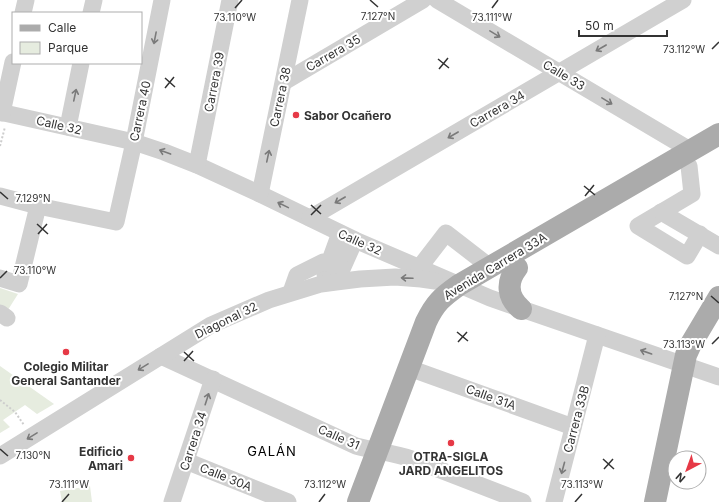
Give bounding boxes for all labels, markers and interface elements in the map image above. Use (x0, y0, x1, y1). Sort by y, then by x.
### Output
text: 7.127°N (361, 10, 395, 22)
text: 73.110°W (214, 11, 256, 23)
text: 73.111°W (472, 11, 512, 23)
legend (12, 12, 142, 64)
scale bar (579, 12, 667, 38)
text: 50 m (585, 18, 614, 33)
text: Calle (48, 20, 76, 35)
one-way arrow (150, 31, 158, 44)
street label: Carrera 35 (303, 31, 363, 75)
one-way arrow (489, 31, 501, 39)
text: Parque (48, 40, 88, 55)
text: 73.112°W (663, 43, 705, 55)
one-way arrow (595, 44, 607, 52)
street label: Carrera 39 (201, 51, 227, 113)
street label: Calle 33 (540, 57, 588, 93)
street label: Carrera 38 (266, 66, 294, 128)
street label: Carrera 40 (126, 79, 154, 143)
street label: Carrera 34 (467, 87, 528, 131)
one-way arrow (71, 89, 79, 102)
one-way arrow (601, 97, 612, 105)
place label: Sabor Ocañero (304, 108, 391, 123)
marker: Sabor Ocañero (291, 110, 301, 120)
street label: Calle 32 (35, 112, 83, 138)
one-way arrow (447, 131, 459, 139)
one-way arrow (159, 148, 171, 156)
one-way arrow (265, 150, 273, 163)
text: 7.129°N (16, 192, 50, 204)
one-way arrow (334, 197, 346, 205)
one-way arrow (278, 201, 290, 208)
street label: Calle 32 (336, 226, 384, 258)
street label: Avenida Carrera 33A (441, 229, 549, 303)
text: 73.110°W (14, 264, 56, 276)
one-way arrow (401, 274, 414, 282)
text: 7.127°N (669, 290, 703, 302)
street label: Diagonal 32 (192, 298, 260, 342)
text: 73.113°W (663, 338, 705, 350)
marker: Colegio Militar General Santander (61, 347, 71, 357)
one-way arrow (641, 348, 653, 356)
place label: Colegio Militar General Santander (11, 359, 121, 388)
one-way arrow (138, 363, 149, 371)
street label: Calle 31A (464, 381, 518, 413)
street label: Carrera 33B (560, 384, 592, 454)
one-way arrow (203, 393, 211, 405)
street label: Carrera 34 (176, 409, 210, 472)
street label: Calle 31 (316, 421, 362, 453)
one-way arrow (26, 432, 38, 440)
marker: OTRA-SIGLA JARD ANGELITOS (446, 438, 456, 448)
district label: GALÁN (247, 443, 297, 459)
place label: Edificio Amari (79, 444, 123, 473)
text: 7.130°N (15, 449, 51, 461)
place label: OTRA-SIGLA JARD ANGELITOS (399, 449, 503, 478)
north arrow (667, 450, 707, 490)
marker: Edificio Amari (126, 453, 136, 463)
street label: Calle 30A (198, 460, 254, 494)
one-way arrow (558, 461, 566, 474)
text: N (673, 470, 688, 486)
text: 73.111°W (49, 478, 89, 490)
text: 73.112°W (304, 478, 346, 490)
text: 73.113°W (561, 478, 603, 490)

